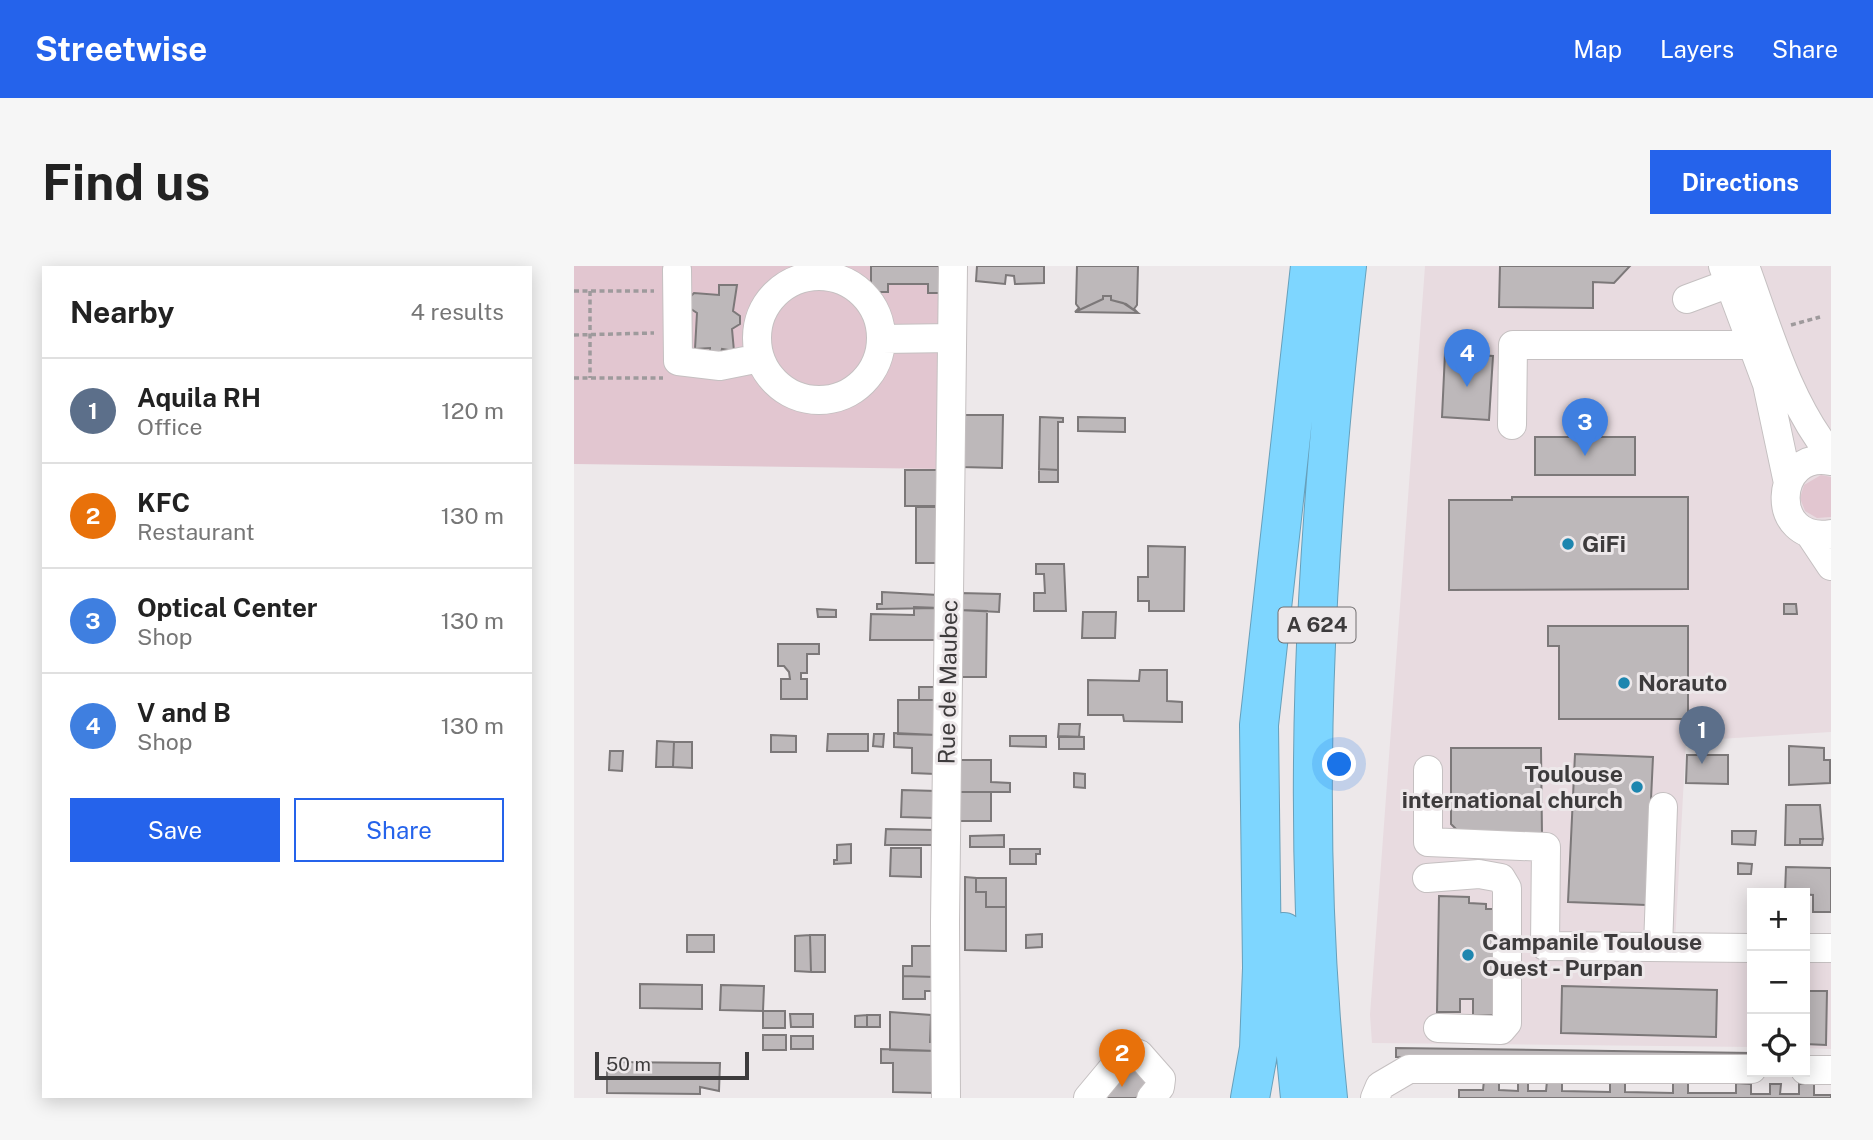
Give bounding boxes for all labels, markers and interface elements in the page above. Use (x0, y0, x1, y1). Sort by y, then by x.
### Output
text: Streetwise (35, 30, 207, 68)
text: Map (1573, 35, 1622, 63)
text: Layers (1660, 35, 1734, 63)
text: Share (1772, 35, 1838, 63)
button: Directions (1650, 150, 1831, 214)
text: Find us (42, 153, 210, 211)
text: Nearby (70, 294, 174, 330)
text: 4 results (410, 298, 504, 325)
pin: 4 (1444, 329, 1490, 387)
text: Aquila RH (137, 382, 261, 413)
text: 1 (88, 397, 98, 424)
text: 120 m (441, 397, 504, 424)
pin: 3 (1562, 398, 1608, 456)
text: Office (137, 413, 203, 440)
text: KFC (137, 487, 190, 518)
text: 2 (86, 502, 100, 529)
text: 130 m (441, 502, 504, 529)
text: Restaurant (137, 518, 255, 545)
place label: GiFi (1582, 530, 1626, 557)
marker: GiFi (1560, 536, 1576, 552)
text: Optical Center (137, 592, 318, 623)
street label: Rue de Maubec (933, 599, 962, 765)
text: 3 (85, 607, 101, 634)
text: 130 m (441, 607, 504, 634)
road number: A 624 (1278, 608, 1356, 642)
text: Shop (137, 623, 192, 650)
place label: Norauto (1638, 669, 1727, 696)
marker: Norauto (1616, 675, 1632, 691)
text: V and B (137, 697, 231, 728)
pin: 1 (1679, 706, 1725, 764)
text: 4 (85, 712, 101, 739)
text: 130 m (441, 712, 504, 739)
text: Shop (137, 728, 192, 755)
your location (1322, 747, 1356, 781)
place label: Toulouse international church (1402, 760, 1623, 813)
marker: Toulouse international church (1629, 779, 1645, 795)
button: Save (70, 798, 280, 862)
button: Share (294, 798, 504, 862)
map controls (1747, 888, 1810, 1077)
button: + (1747, 888, 1810, 951)
place label: Campanile Toulouse Ouest - Purpan (1482, 928, 1702, 981)
marker: Campanile Toulouse Ouest - Purpan (1460, 947, 1476, 963)
button: − (1747, 951, 1810, 1014)
button: locate (1747, 1014, 1810, 1077)
pin: 2 (1099, 1029, 1145, 1087)
scale bar (595, 1049, 749, 1081)
text: 50 m (606, 1053, 651, 1075)

